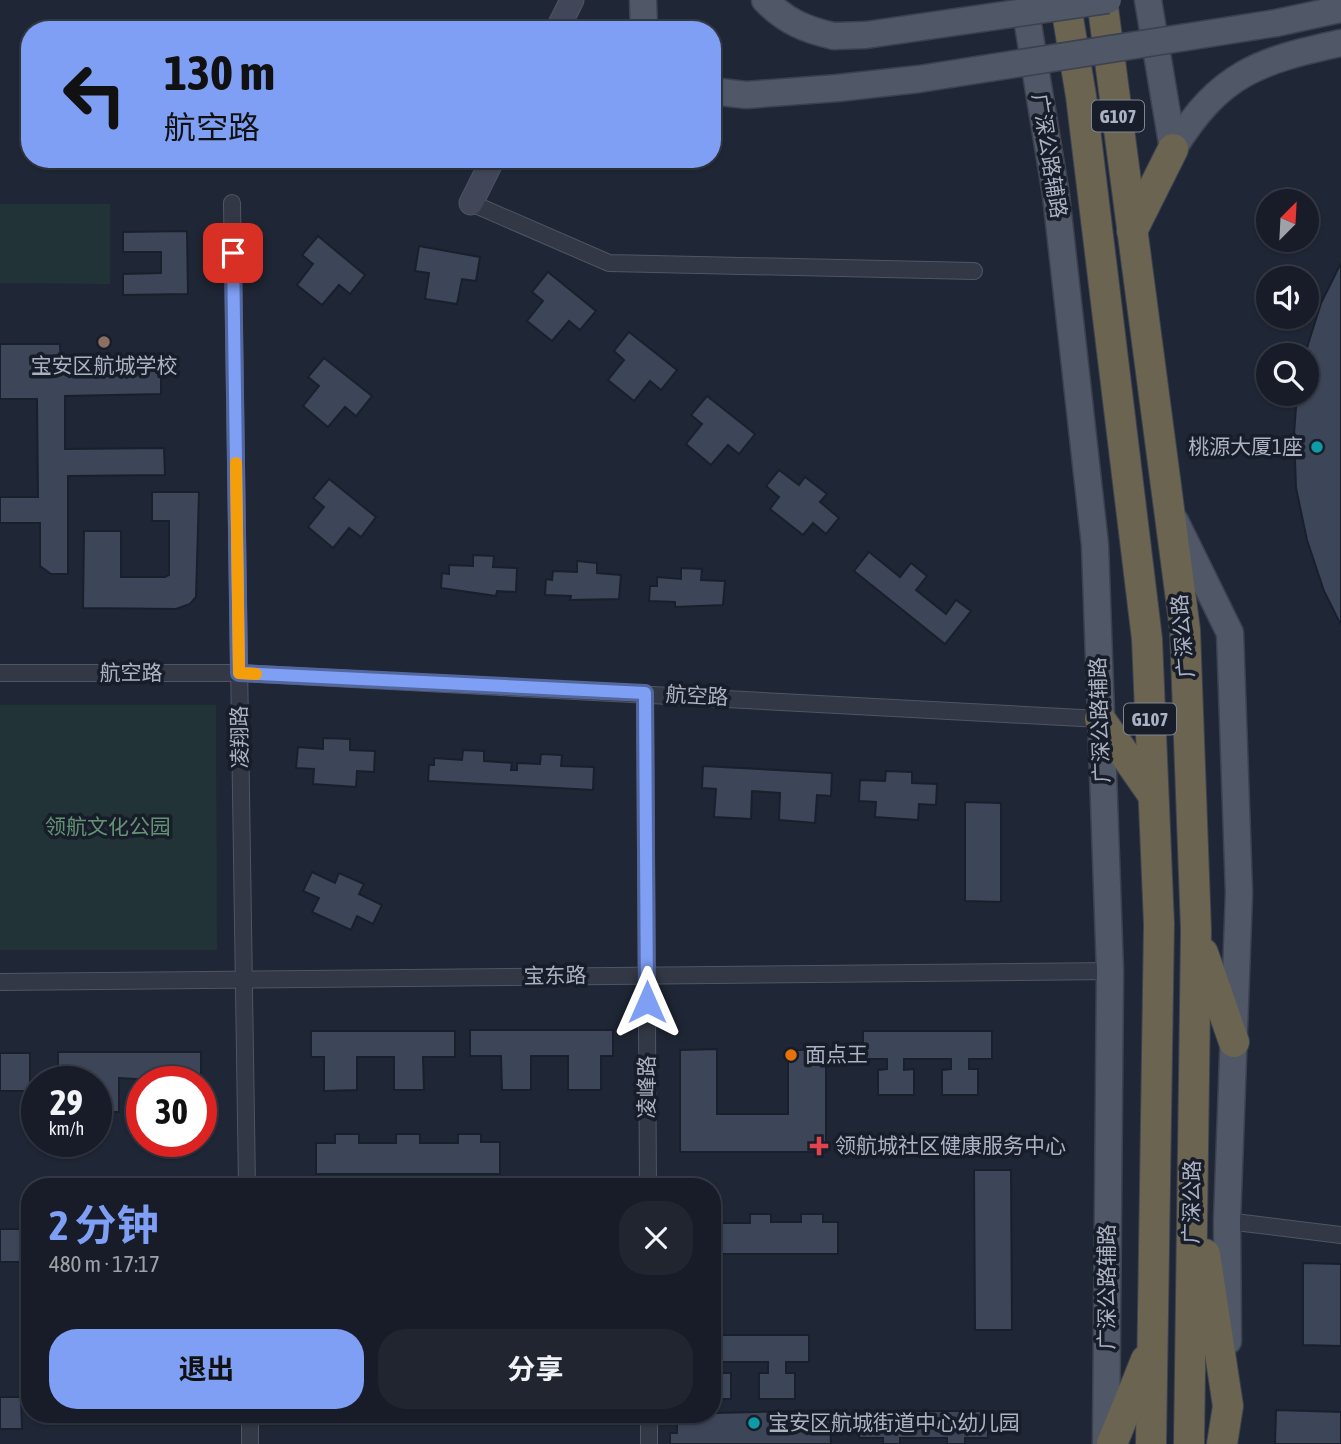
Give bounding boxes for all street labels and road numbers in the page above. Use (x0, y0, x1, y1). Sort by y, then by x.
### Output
street label: 广深公路辅路 (1028, 92, 1072, 220)
road number: G107 (1092, 100, 1144, 132)
street label: 广深公路 (1166, 593, 1198, 679)
street label: 广深公路辅路 (1085, 657, 1113, 783)
street label: 航空路 (100, 660, 163, 684)
street label: 航空路 (665, 681, 729, 709)
road number: G107 (1124, 704, 1176, 734)
street label: 凌翔路 (226, 705, 252, 769)
street label: 宝东路 (523, 962, 587, 988)
street label: 凌峰路 (634, 1056, 658, 1119)
street label: 广深公路 (1178, 1160, 1204, 1244)
street label: 广深公路辅路 (1094, 1224, 1118, 1350)

